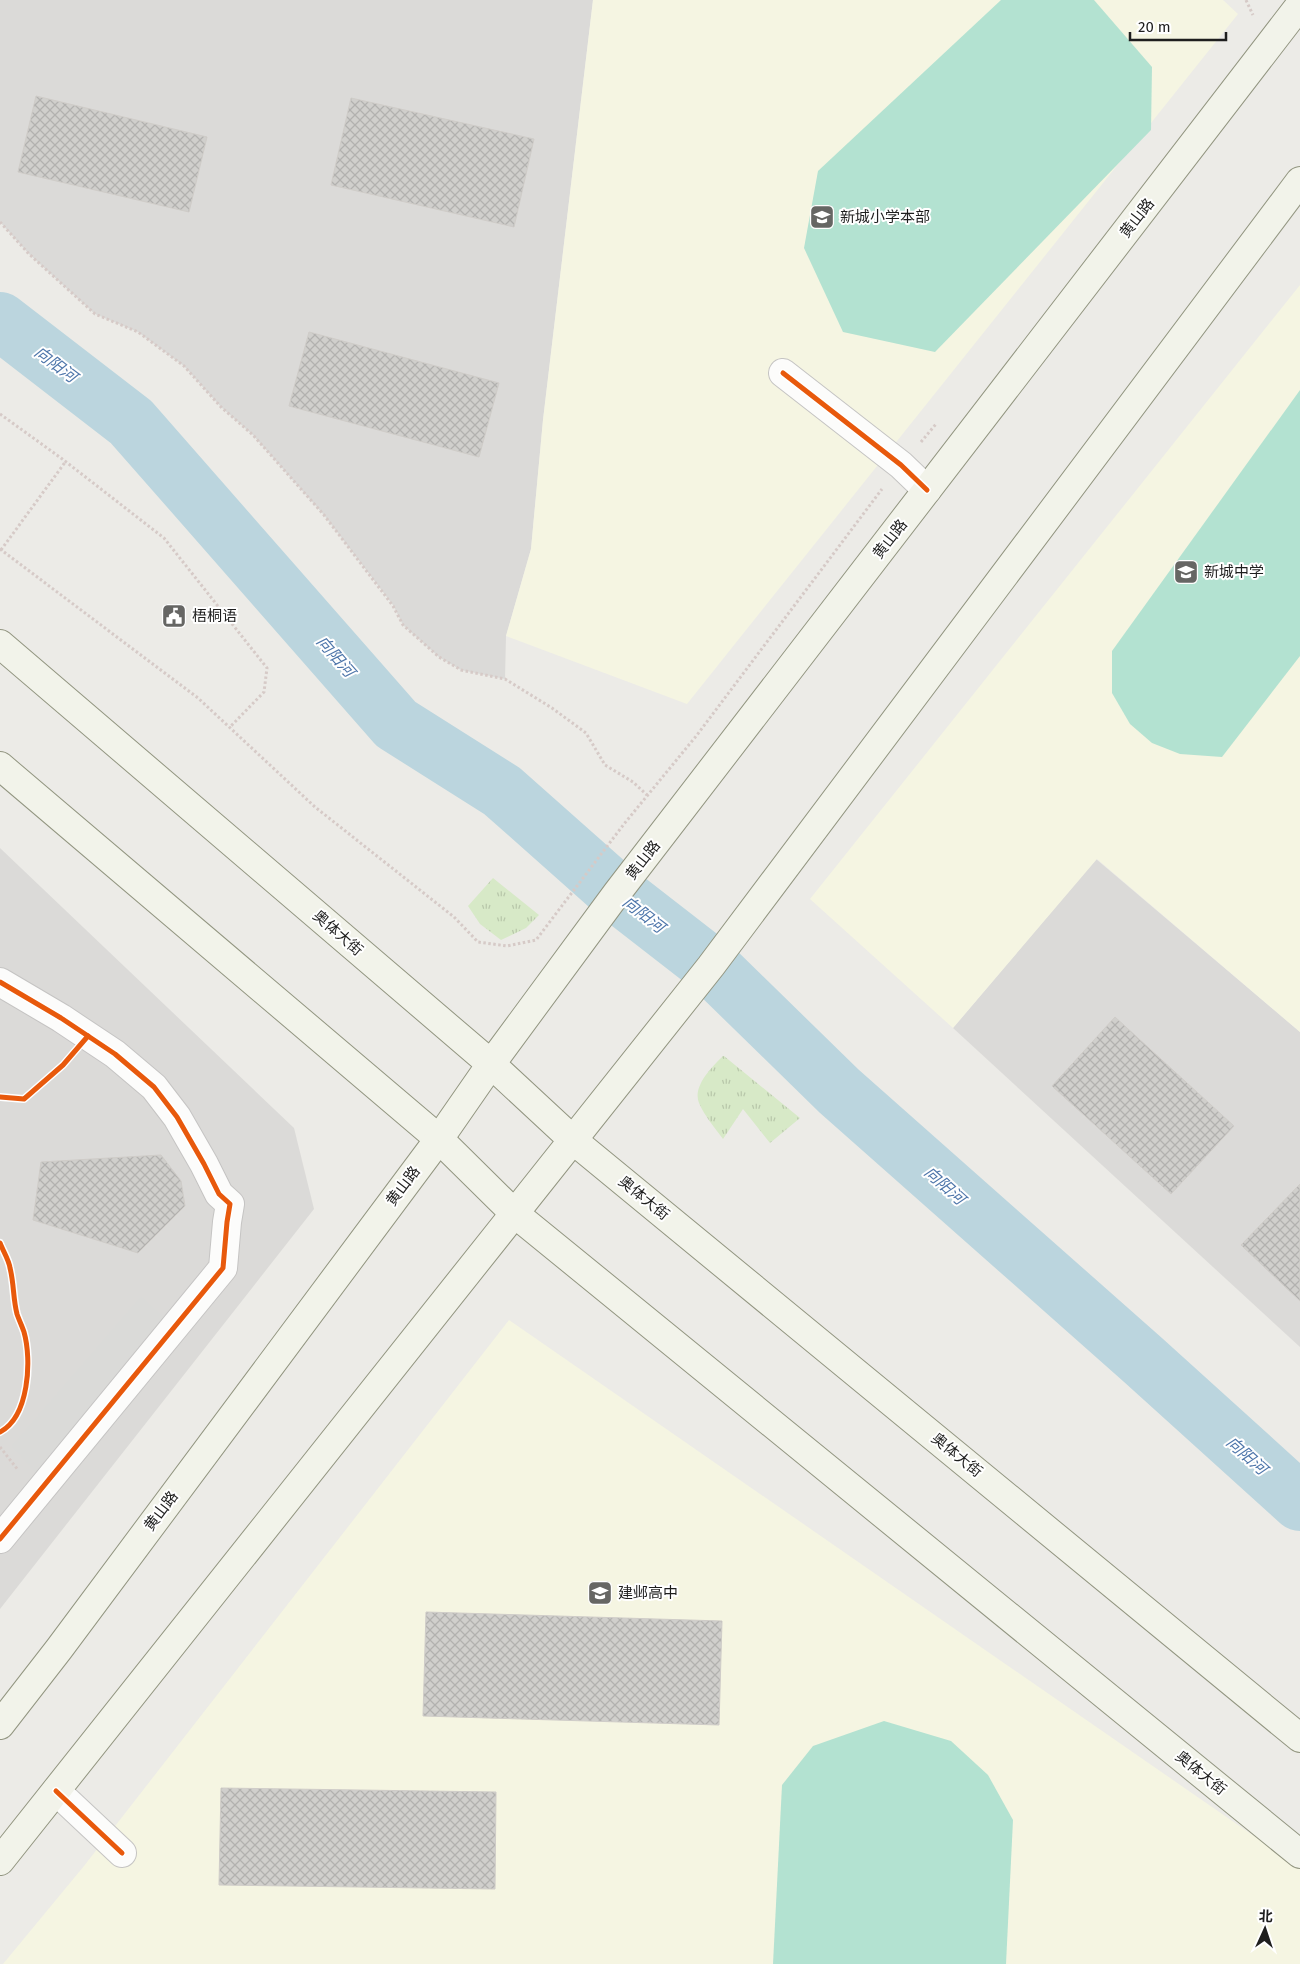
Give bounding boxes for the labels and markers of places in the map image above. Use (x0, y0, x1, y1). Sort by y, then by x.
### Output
school or university icon: 新城小学本部 (809, 204, 835, 230)
place label: 新城小学本部 (840, 208, 930, 226)
school or university icon: 新城中学 (1173, 559, 1199, 585)
place label: 新城中学 (1204, 563, 1264, 581)
public building icon: 梧桐语 (161, 603, 187, 629)
place label: 梧桐语 (192, 607, 237, 625)
school or university icon: 建邺高中 (587, 1580, 613, 1606)
place label: 建邺高中 (618, 1584, 678, 1602)

